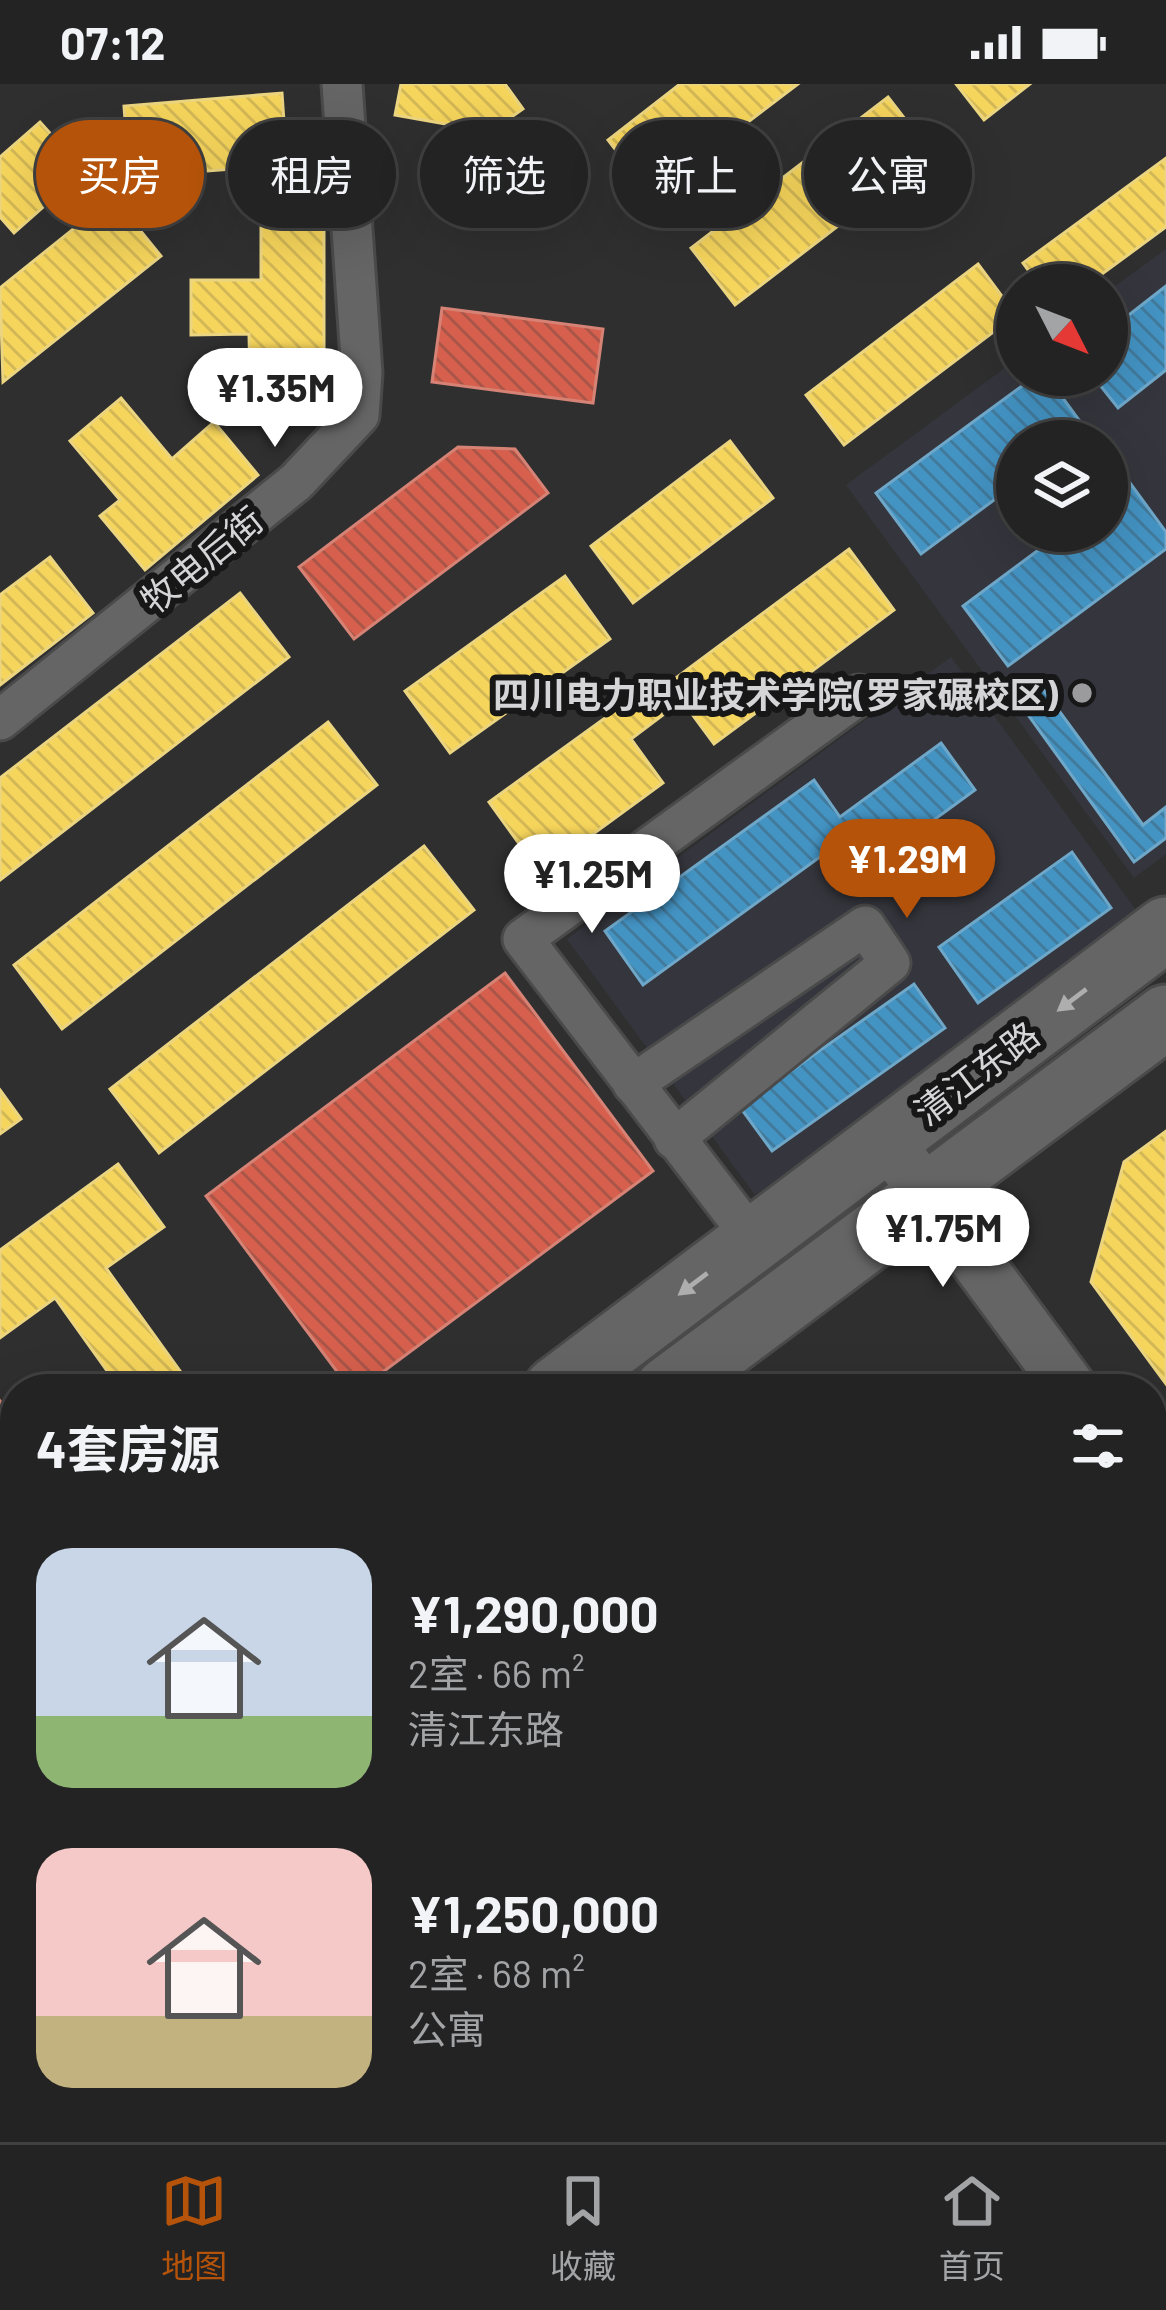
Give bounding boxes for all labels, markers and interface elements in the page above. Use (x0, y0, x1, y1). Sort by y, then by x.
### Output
text: 07:12 (60, 15, 165, 69)
chip: 买房 (36, 120, 204, 228)
chip: 租房 (228, 120, 396, 228)
chip: 筛选 (420, 120, 588, 228)
chip: 新上 (612, 120, 780, 228)
chip: 公寓 (804, 120, 972, 228)
north arrow (996, 264, 1128, 396)
map controls (996, 264, 1128, 552)
pin: ¥1.35M (177, 348, 373, 450)
text: ¥1.35M (214, 363, 336, 410)
button: layers (996, 420, 1128, 552)
street label: 牧电后街 (132, 497, 270, 621)
place label: 四川电力职业技术学院(罗家碾校区) (493, 672, 1059, 715)
marker: 四川电力职业技术学院(罗家碾校区) (1069, 680, 1095, 706)
pin: ¥1.29M (809, 819, 1005, 921)
pin: ¥1.25M (494, 834, 690, 936)
text: ¥1.29M (846, 834, 968, 881)
text: ¥1.25M (531, 849, 653, 896)
one-way arrow (1057, 987, 1088, 1011)
street label: 清江东路 (906, 1011, 1046, 1133)
pin: ¥1.75M (845, 1188, 1041, 1290)
text: ¥1.75M (883, 1203, 1003, 1250)
one-way arrow (678, 1272, 709, 1296)
icon: filters (1065, 1413, 1131, 1479)
text: 4套房源 (36, 1417, 220, 1478)
text: ¥1,290,000 (408, 1582, 659, 1643)
icon: home (132, 1596, 276, 1740)
text: 2室 · 66 m² (408, 1649, 585, 1696)
text: 清江东路 (408, 1705, 564, 1752)
text: ¥1,250,000 (408, 1882, 659, 1943)
icon: home (132, 1896, 276, 2040)
text: 2室 · 68 m² (408, 1949, 585, 1996)
text: 公寓 (408, 2005, 486, 2052)
tab: 地图 (161, 2168, 227, 2288)
tab: 收藏 (550, 2168, 616, 2288)
tab: 首页 (939, 2168, 1005, 2288)

